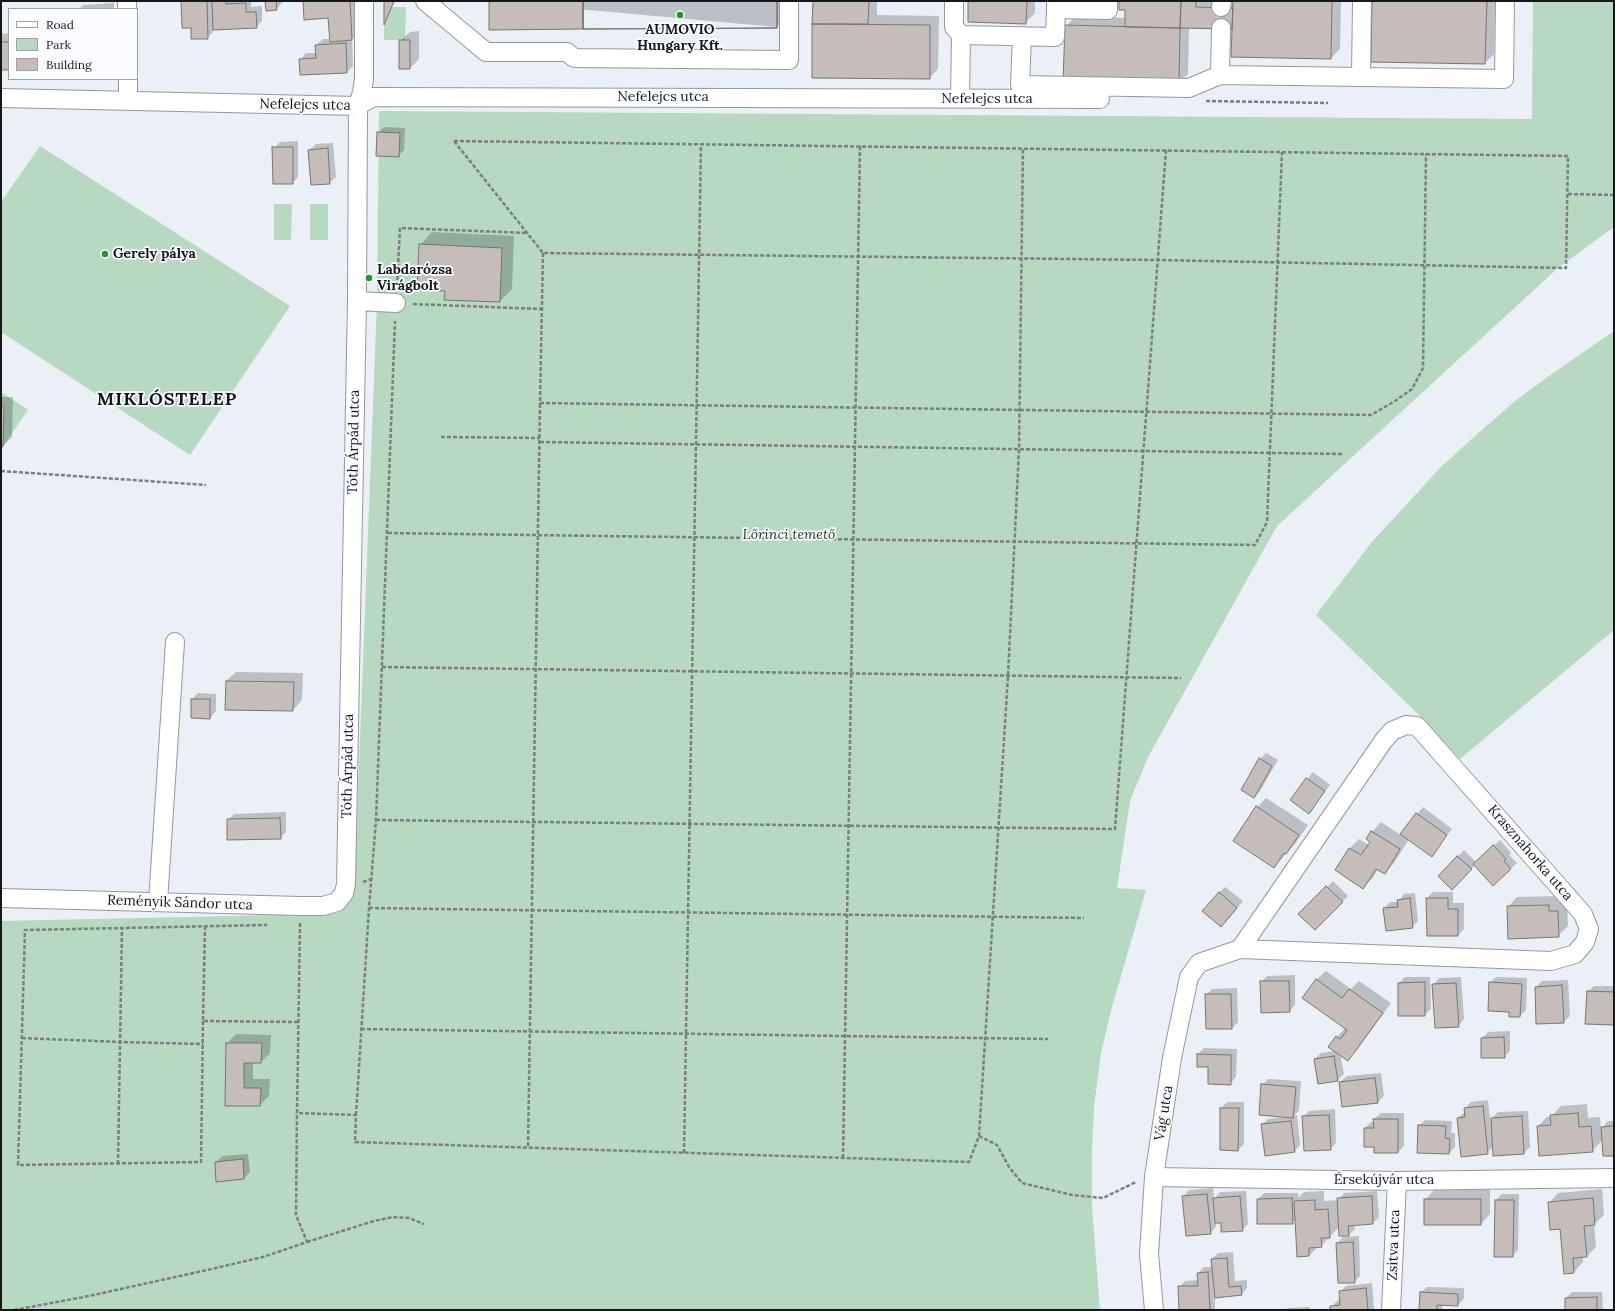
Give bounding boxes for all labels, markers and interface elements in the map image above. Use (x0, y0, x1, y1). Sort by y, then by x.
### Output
legend (8, 8, 138, 80)
marker: AUMOVIO Hungary Kft. (675, 10, 685, 20)
text: Road (46, 17, 74, 32)
place label: AUMOVIO Hungary Kft. (637, 22, 723, 54)
text: Park (46, 37, 71, 52)
text: Building (46, 57, 92, 72)
street label: Nefelejcs utca (617, 89, 709, 105)
street label: Nefelejcs utca (941, 91, 1033, 107)
street label: Nefelejcs utca (259, 96, 351, 114)
place label: Gerely pálya (113, 246, 196, 262)
marker: Gerely pálya (100, 249, 110, 259)
place label: Labdarózsa Virágbolt (377, 262, 452, 294)
marker: Labdarózsa Virágbolt (364, 273, 374, 283)
district label: MIKLÓSTELEP (97, 389, 237, 411)
street label: Tóth Árpád utca (345, 389, 363, 495)
park label: Lőrinci temető (743, 527, 835, 543)
street label: Tóth Árpád utca (339, 713, 357, 819)
street label: Krasznahorka utca (1484, 802, 1576, 904)
street label: Reményik Sándor utca (107, 892, 253, 914)
street label: Vág utca (1151, 1084, 1177, 1142)
street label: Érsekújvár utca (1334, 1172, 1434, 1188)
street label: Zsitva utca (1384, 1209, 1404, 1281)

